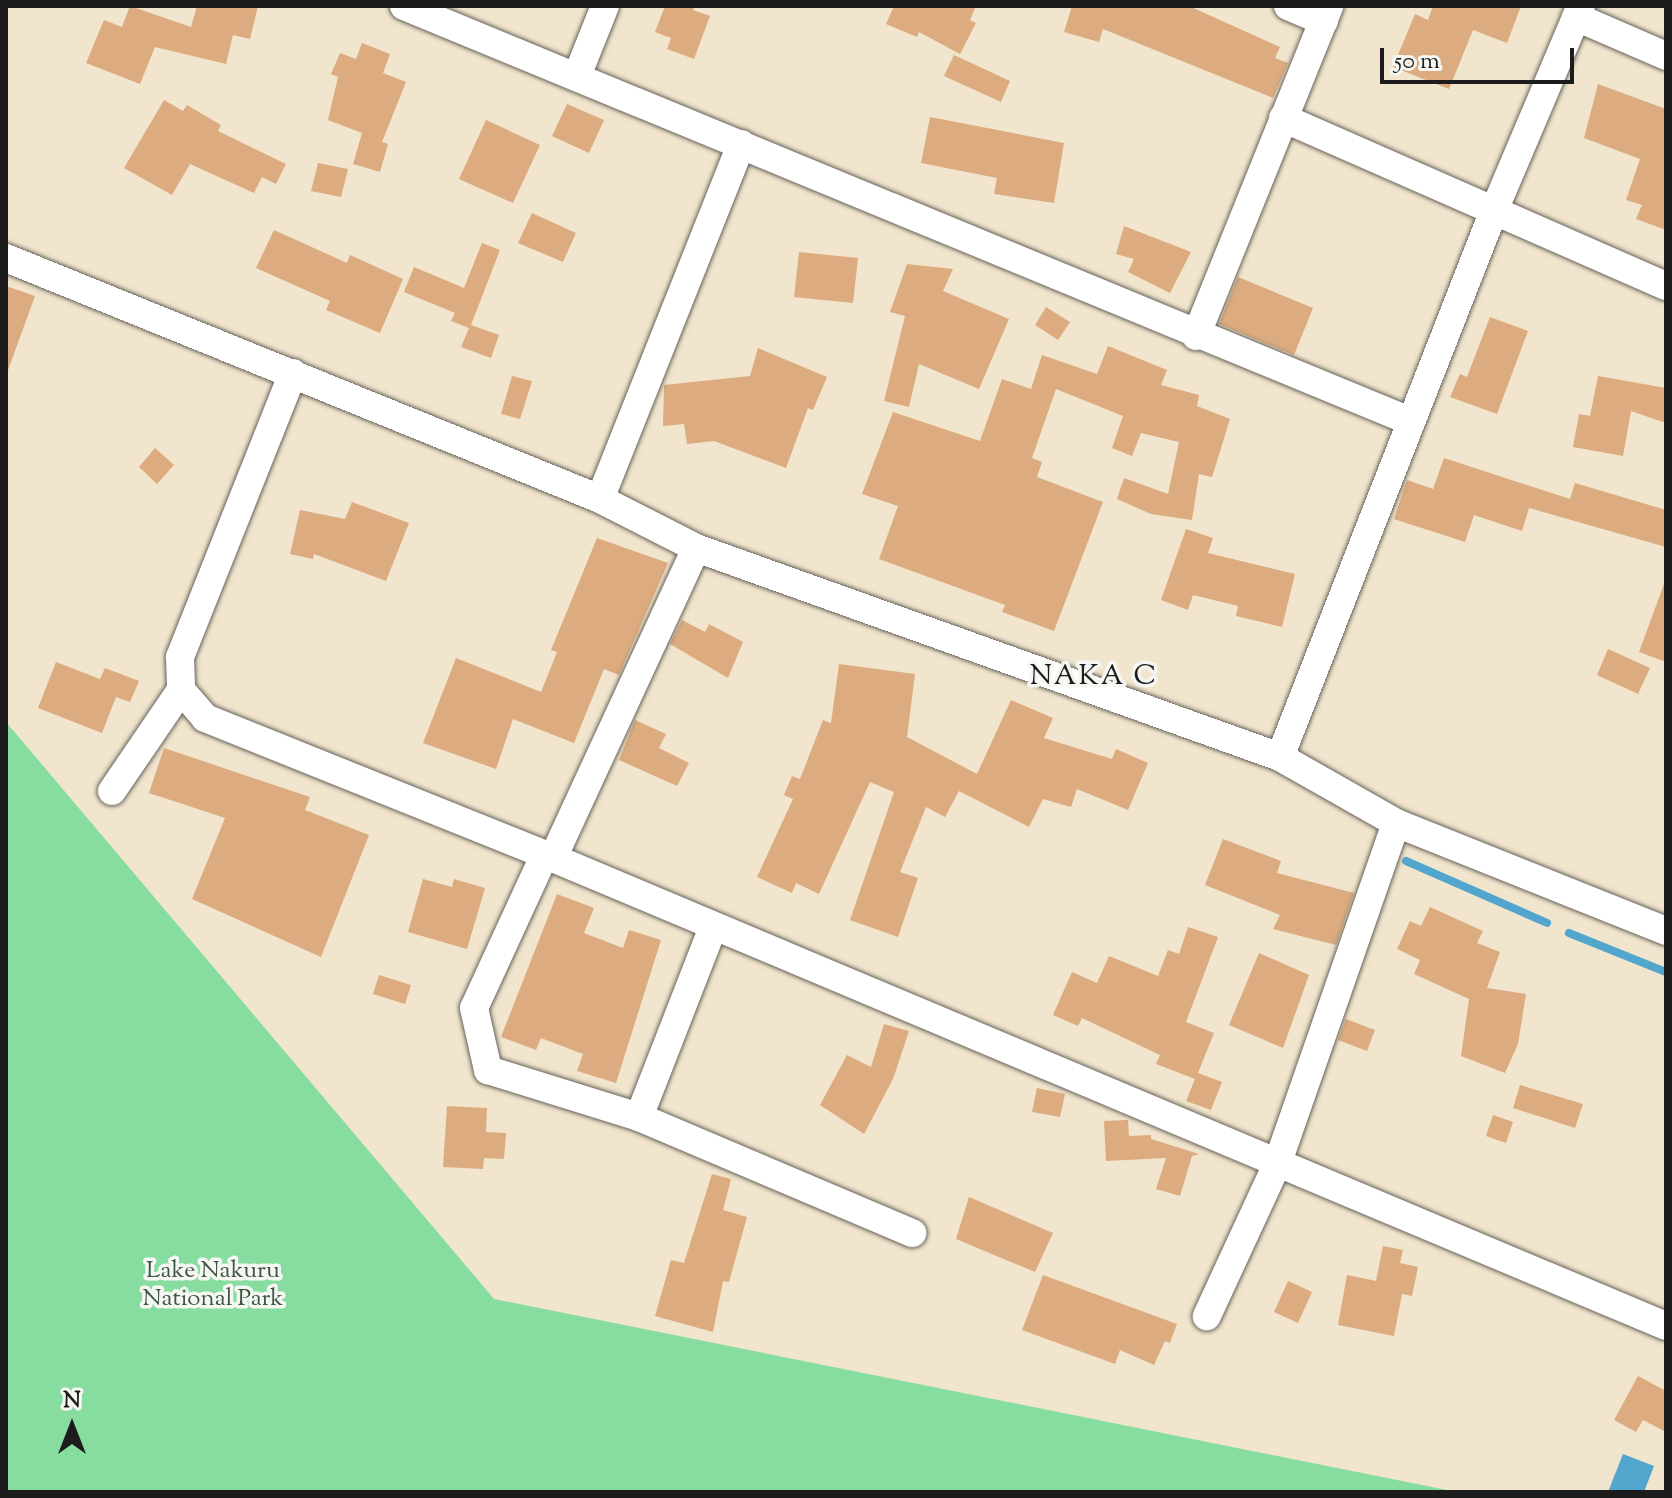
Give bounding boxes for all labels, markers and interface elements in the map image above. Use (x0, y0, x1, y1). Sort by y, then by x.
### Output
scale bar (1384, 32, 1578, 82)
text: 50 m (1394, 45, 1440, 79)
district label: NAKA C (1030, 660, 1158, 694)
park label: Lake Nakuru National Park (143, 1258, 283, 1314)
north arrow (32, 1386, 112, 1466)
text: N (63, 1386, 81, 1418)

